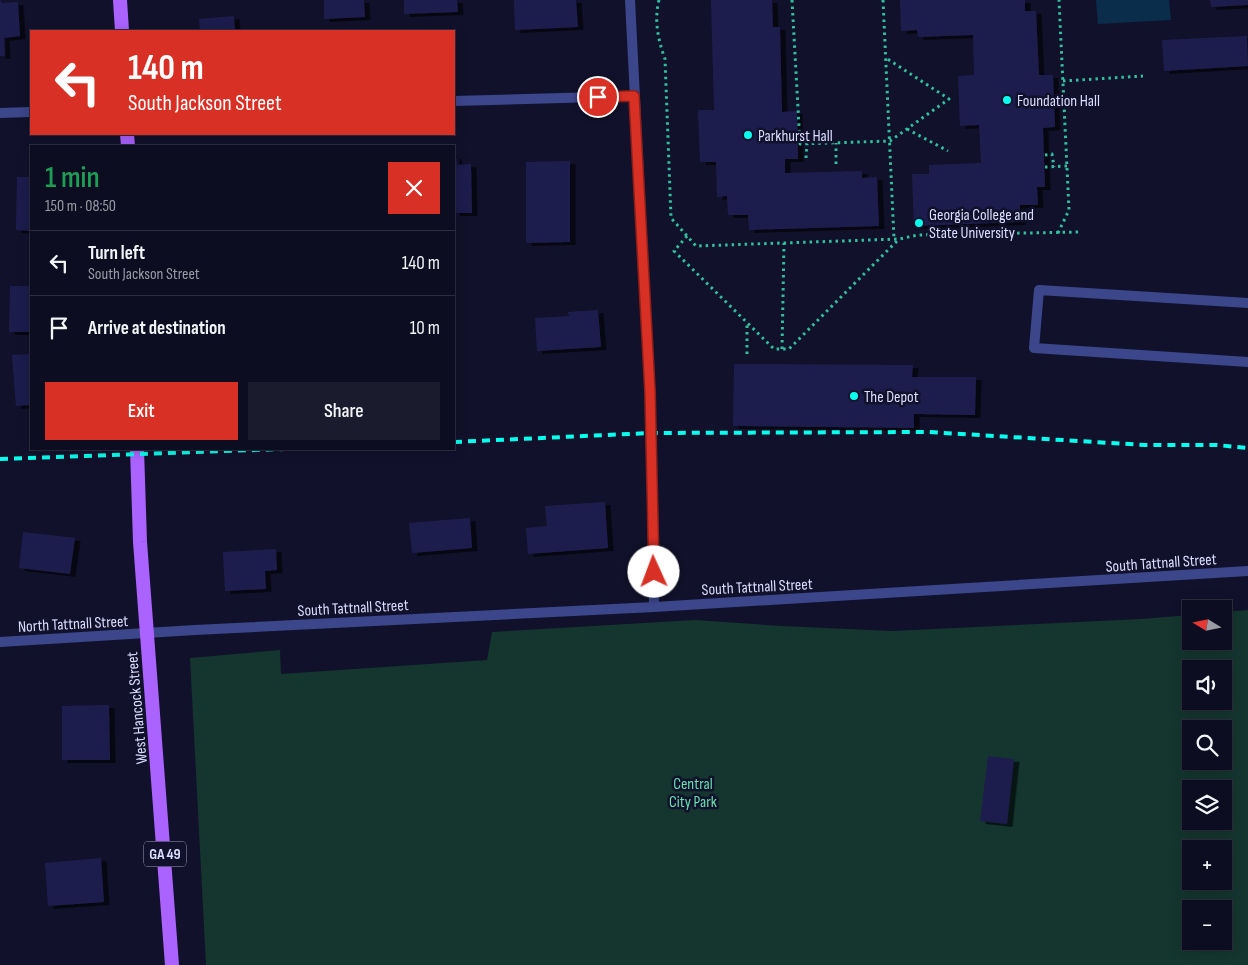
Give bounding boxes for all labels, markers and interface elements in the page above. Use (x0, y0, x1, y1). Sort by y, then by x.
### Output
text: 140 m (128, 47, 204, 90)
icon: left (45, 50, 110, 115)
pin (577, 76, 619, 118)
icon: arrive (584, 83, 612, 111)
text: South Jackson Street (128, 90, 282, 117)
place label: Foundation Hall (1017, 92, 1100, 111)
marker: Foundation Hall (1001, 94, 1013, 106)
place label: Parkhurst Hall (758, 127, 833, 146)
marker: Parkhurst Hall (742, 129, 754, 141)
text: 1 min (45, 160, 100, 196)
button: close (388, 162, 440, 214)
text: 150 m · 08:50 (45, 197, 116, 216)
place label: Georgia College and State University (929, 206, 1034, 243)
marker: Georgia College and State University (913, 217, 925, 229)
text: Turn left (88, 242, 145, 265)
icon: left (45, 249, 73, 277)
text: 140 m (402, 252, 440, 275)
text: South Jackson Street (88, 265, 200, 284)
icon: arrive (45, 314, 73, 342)
text: Arrive at destination (88, 317, 226, 340)
text: 10 m (410, 317, 440, 340)
button: Exit (45, 382, 238, 440)
button: Share (248, 382, 440, 440)
place label: The Depot (864, 388, 919, 407)
marker: The Depot (848, 390, 860, 402)
position arrow (627, 545, 679, 597)
street label: South Tattnall Street (1105, 550, 1217, 577)
street label: South Tattnall Street (701, 575, 813, 600)
street label: South Tattnall Street (297, 596, 409, 621)
north arrow (1182, 600, 1232, 650)
map controls (1182, 600, 1232, 950)
street label: North Tattnall Street (17, 612, 129, 637)
street label: West Hancock Street (123, 651, 152, 765)
button: sound (1182, 660, 1232, 710)
button: search (1182, 720, 1232, 770)
park label: Central City Park (669, 775, 717, 812)
button: layers (1182, 780, 1232, 830)
button: + (1182, 840, 1232, 890)
road number: GA 49 (144, 842, 186, 866)
button: − (1182, 900, 1232, 950)

